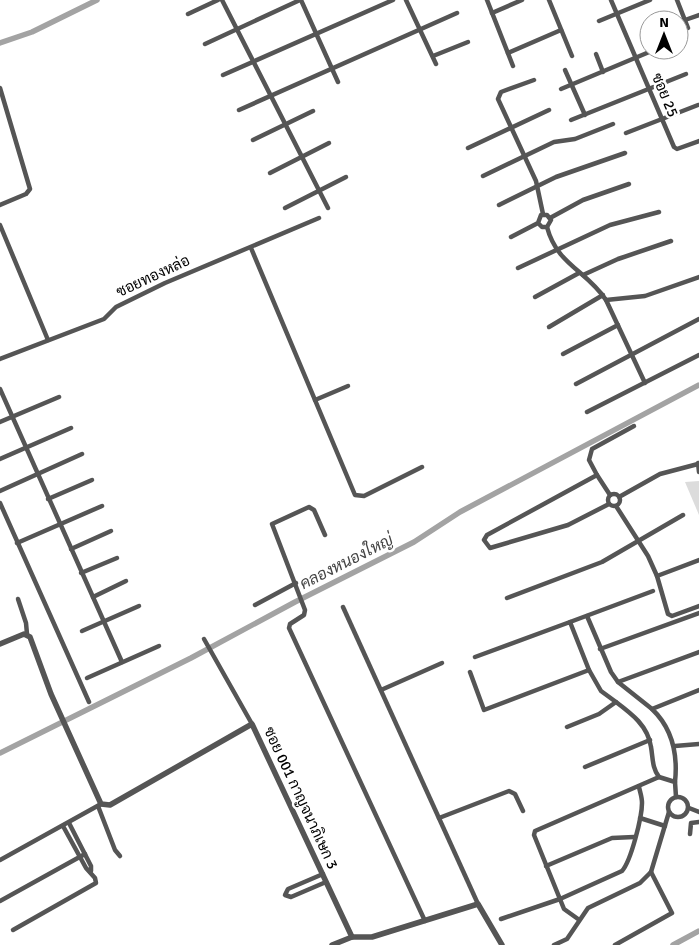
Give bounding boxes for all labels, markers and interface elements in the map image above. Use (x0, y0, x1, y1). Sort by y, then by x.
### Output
north arrow (639, 10, 689, 60)
text: N (659, 14, 669, 31)
street label: ซอย 25 (648, 70, 682, 120)
street label: ซอยทองหล่อ (113, 250, 193, 301)
water label: คลองหนองใหญ่ (295, 528, 397, 594)
street label: ซอย 001 กาญจนาภิเษก 3 (260, 724, 342, 872)

